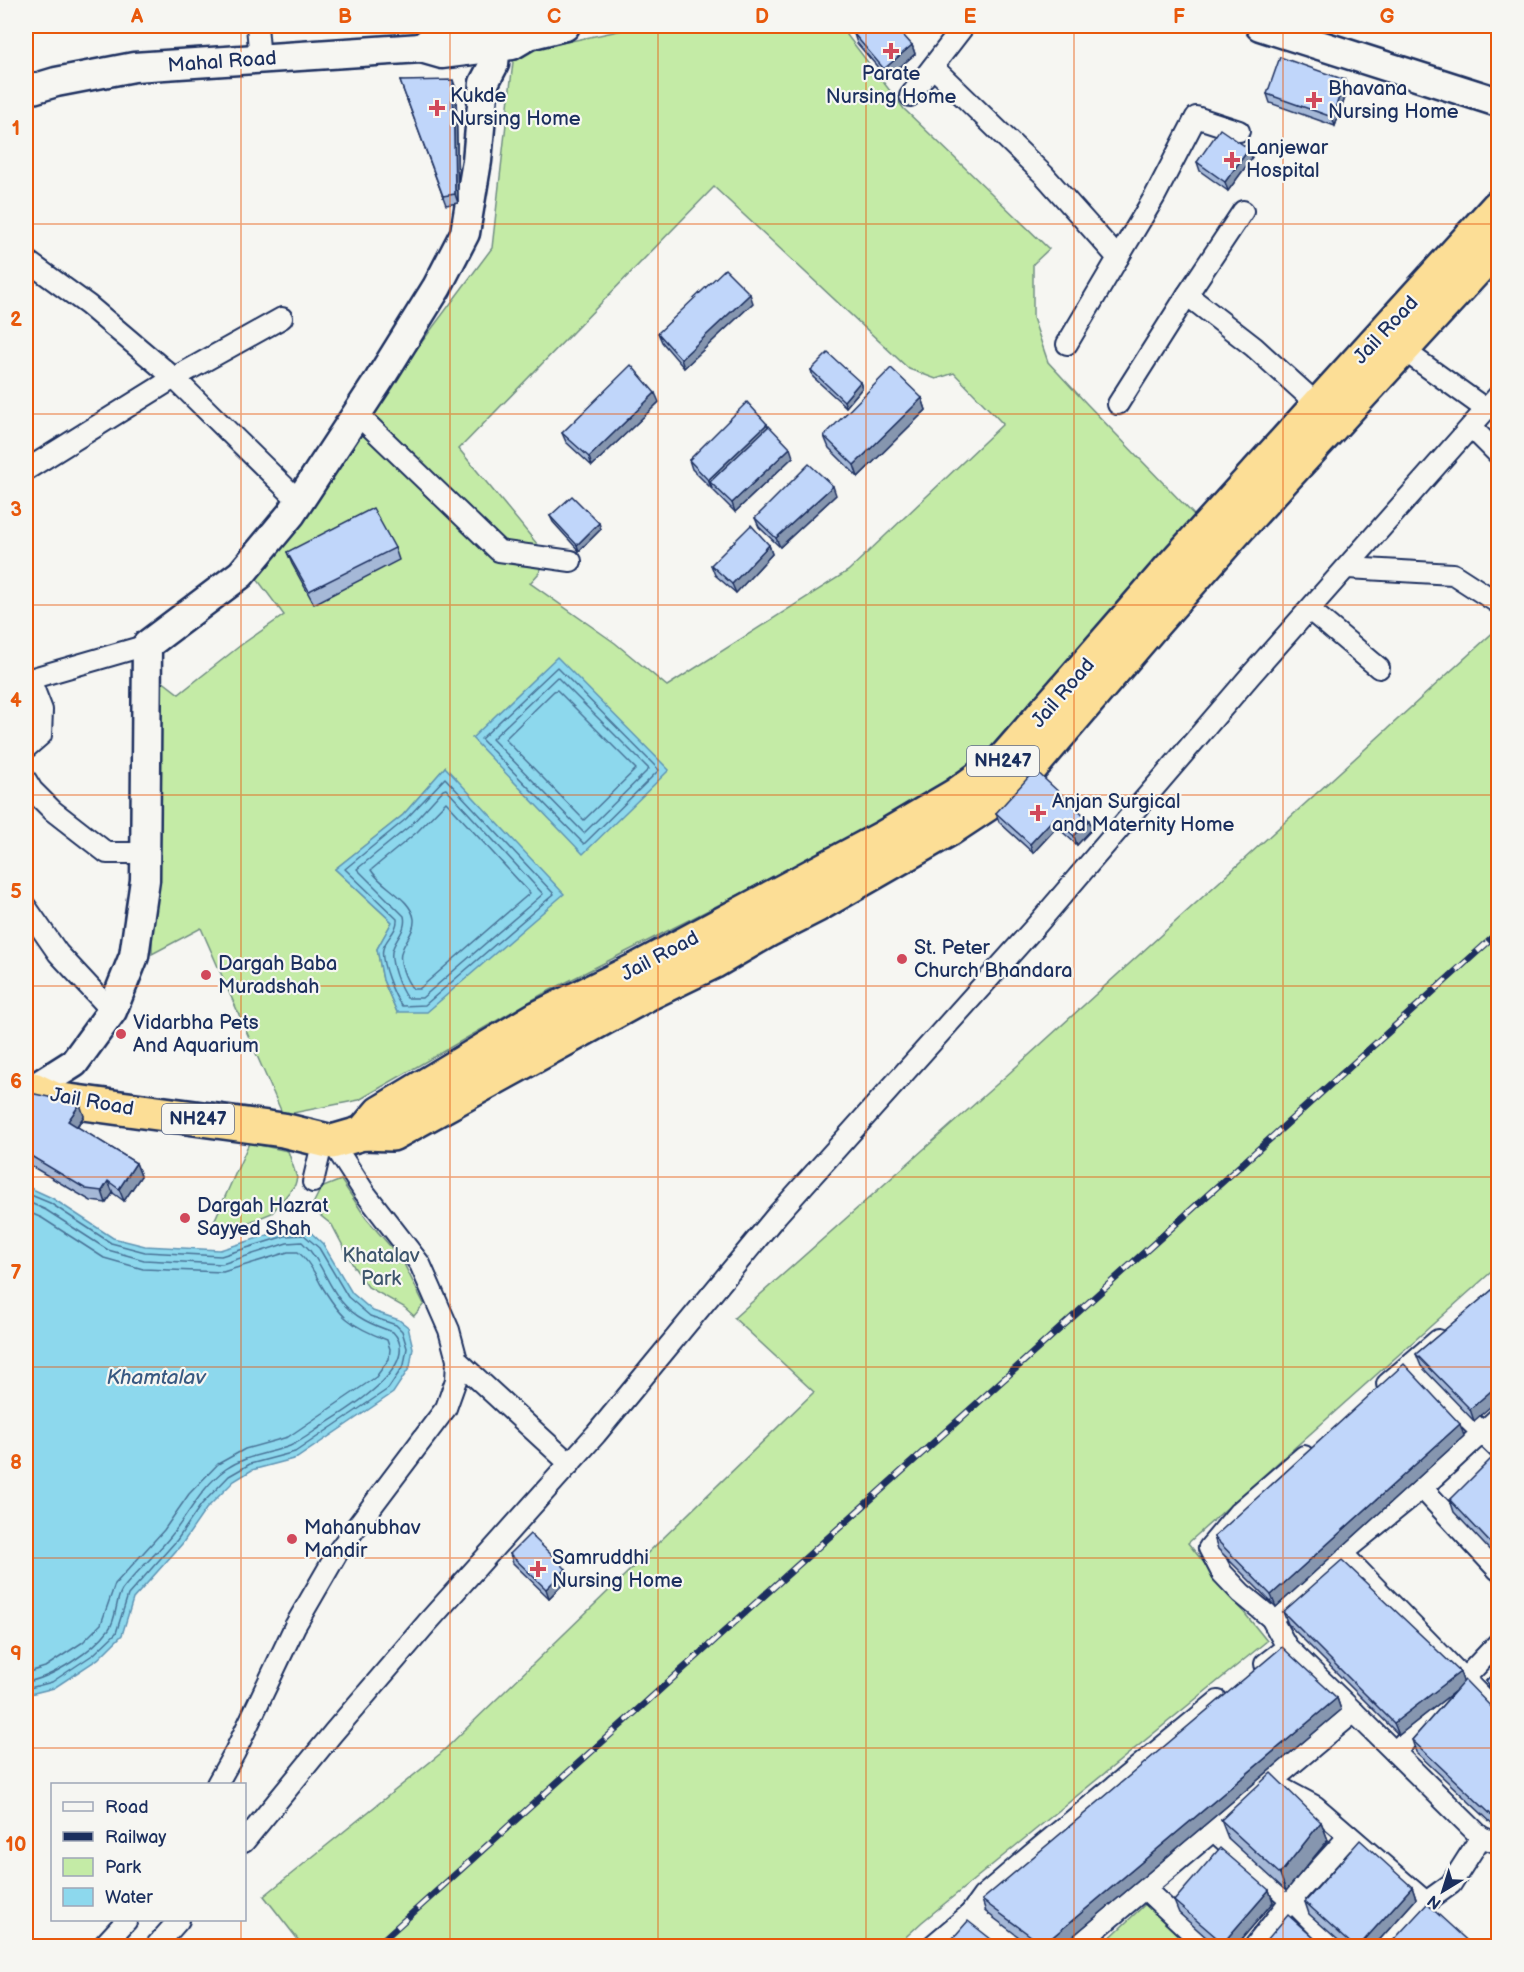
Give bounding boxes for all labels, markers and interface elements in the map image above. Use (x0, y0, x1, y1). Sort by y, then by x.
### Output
text: A (130, 5, 144, 29)
text: B (338, 5, 352, 29)
text: C (547, 5, 561, 29)
text: D (755, 5, 769, 29)
text: E (964, 5, 977, 29)
text: F (1173, 5, 1185, 29)
text: G (1380, 5, 1395, 29)
marker: Parate Nursing Home (882, 42, 900, 60)
street label: Mahal Road (167, 46, 277, 78)
place label: Parate Nursing Home (826, 62, 956, 109)
place label: Bhavana Nursing Home (1328, 77, 1459, 124)
place label: Kukde Nursing Home (450, 84, 581, 131)
marker: Bhavana Nursing Home (1305, 91, 1323, 109)
marker: Kukde Nursing Home (428, 99, 446, 117)
text: 1 (12, 117, 20, 141)
place label: Lanjewar Hospital (1246, 136, 1329, 183)
marker: Lanjewar Hospital (1223, 151, 1241, 169)
street label: Jail Road (1348, 291, 1424, 369)
text: 2 (10, 308, 22, 332)
text: 3 (10, 498, 22, 522)
street label: Jail Road (1026, 653, 1100, 733)
text: 4 (10, 689, 22, 713)
road number: NH247 (967, 746, 1039, 776)
place label: Anjan Surgical and Maternity Home (1052, 790, 1234, 837)
marker: Anjan Surgical and Maternity Home (1029, 804, 1047, 822)
text: 5 (10, 880, 22, 904)
street label: Jail Road (617, 926, 703, 986)
place label: St. Peter Church Bhandara (914, 936, 1073, 983)
place label: Dargah Baba Muradshah (218, 952, 337, 999)
marker: St. Peter Church Bhandara (895, 952, 909, 966)
marker: Dargah Baba Muradshah (199, 968, 213, 982)
place label: Vidarbha Pets And Aquarium (133, 1011, 259, 1058)
marker: Vidarbha Pets And Aquarium (114, 1027, 128, 1041)
text: 6 (10, 1070, 22, 1094)
street label: Jail Road (48, 1083, 136, 1121)
road number: NH247 (162, 1104, 234, 1134)
place label: Dargah Hazrat Sayyed Shah (197, 1194, 329, 1241)
marker: Dargah Hazrat Sayyed Shah (178, 1211, 192, 1225)
park label: Khatalav Park (342, 1244, 420, 1291)
text: 7 (10, 1261, 22, 1285)
water label: Khamtalav (107, 1365, 207, 1390)
text: 8 (10, 1451, 22, 1475)
place label: Mahanubhav Mandir (304, 1516, 421, 1563)
marker: Mahanubhav Mandir (285, 1532, 299, 1546)
place label: Samruddhi Nursing Home (552, 1546, 683, 1593)
marker: Samruddhi Nursing Home (529, 1560, 547, 1578)
text: 9 (10, 1642, 22, 1666)
legend (51, 1783, 246, 1921)
text: Road (105, 1797, 149, 1818)
text: Railway (105, 1827, 167, 1848)
text: 10 (6, 1833, 26, 1857)
text: Park (105, 1857, 141, 1878)
north arrow (1413, 1861, 1473, 1921)
text: Water (105, 1887, 153, 1908)
text: N (1424, 1890, 1445, 1913)

